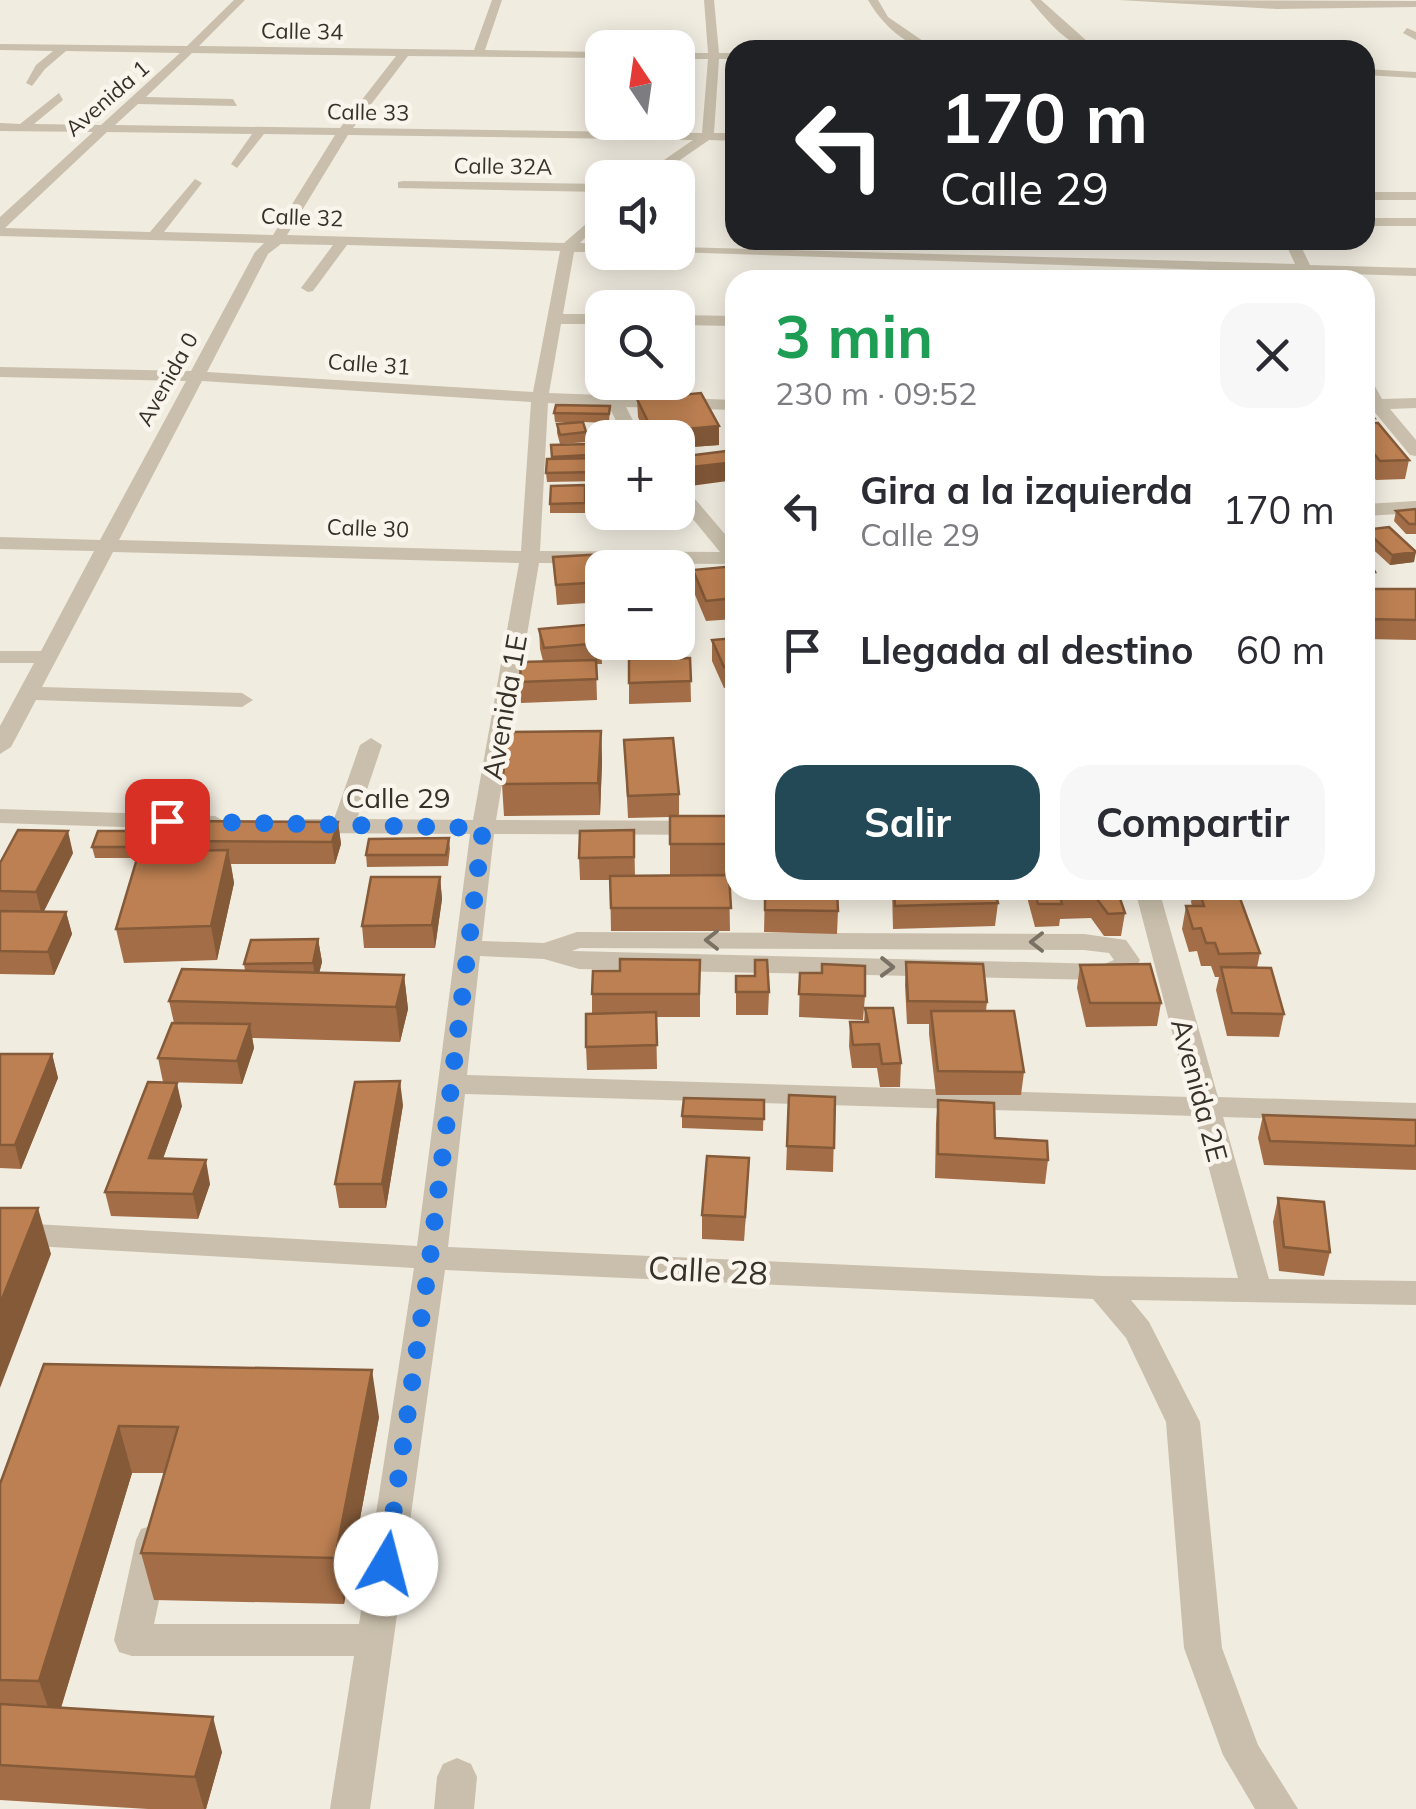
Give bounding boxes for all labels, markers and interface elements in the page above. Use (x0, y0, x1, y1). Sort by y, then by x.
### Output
street label: Calle 34 (261, 16, 343, 46)
north arrow (585, 30, 695, 140)
map controls (585, 30, 695, 660)
street label: Avenida 1 (59, 54, 155, 142)
text: 170 m (940, 73, 1148, 161)
icon: left (775, 80, 905, 210)
street label: Calle 33 (327, 97, 409, 127)
street label: Calle 32A (453, 151, 553, 181)
button: sound (585, 160, 695, 270)
text: Calle 29 (940, 160, 1109, 216)
street label: Calle 32 (260, 202, 344, 232)
button: search (585, 290, 695, 400)
text: 3 min (775, 298, 933, 373)
button: close (1220, 303, 1325, 408)
street label: Avenida 0 (130, 327, 204, 431)
street label: Calle 31 (327, 347, 411, 381)
text: 230 m · 09:52 (775, 373, 977, 413)
button: + (585, 420, 695, 530)
text: Gira a la izquierda (860, 466, 1193, 514)
icon: left (775, 483, 830, 538)
text: 170 m (1223, 486, 1335, 534)
street label: Calle 30 (326, 513, 410, 543)
text: Calle 29 (860, 514, 980, 554)
button: − (585, 550, 695, 660)
icon: arrive (775, 623, 830, 678)
text: Llegada al destino (860, 626, 1194, 674)
text: 60 m (1236, 626, 1325, 674)
street label: Avenida 1E (474, 632, 534, 782)
button: Salir (775, 765, 1040, 880)
button: Compartir (1060, 765, 1325, 880)
pin (125, 779, 210, 864)
street label: Calle 29 (346, 780, 450, 815)
icon: arrive (140, 794, 195, 849)
one-way arrow (703, 929, 718, 951)
one-way arrow (1028, 931, 1044, 953)
one-way arrow (880, 957, 896, 978)
street label: Avenida 2E (1164, 1014, 1236, 1166)
street label: Calle 28 (647, 1247, 769, 1293)
position arrow (334, 1512, 438, 1616)

